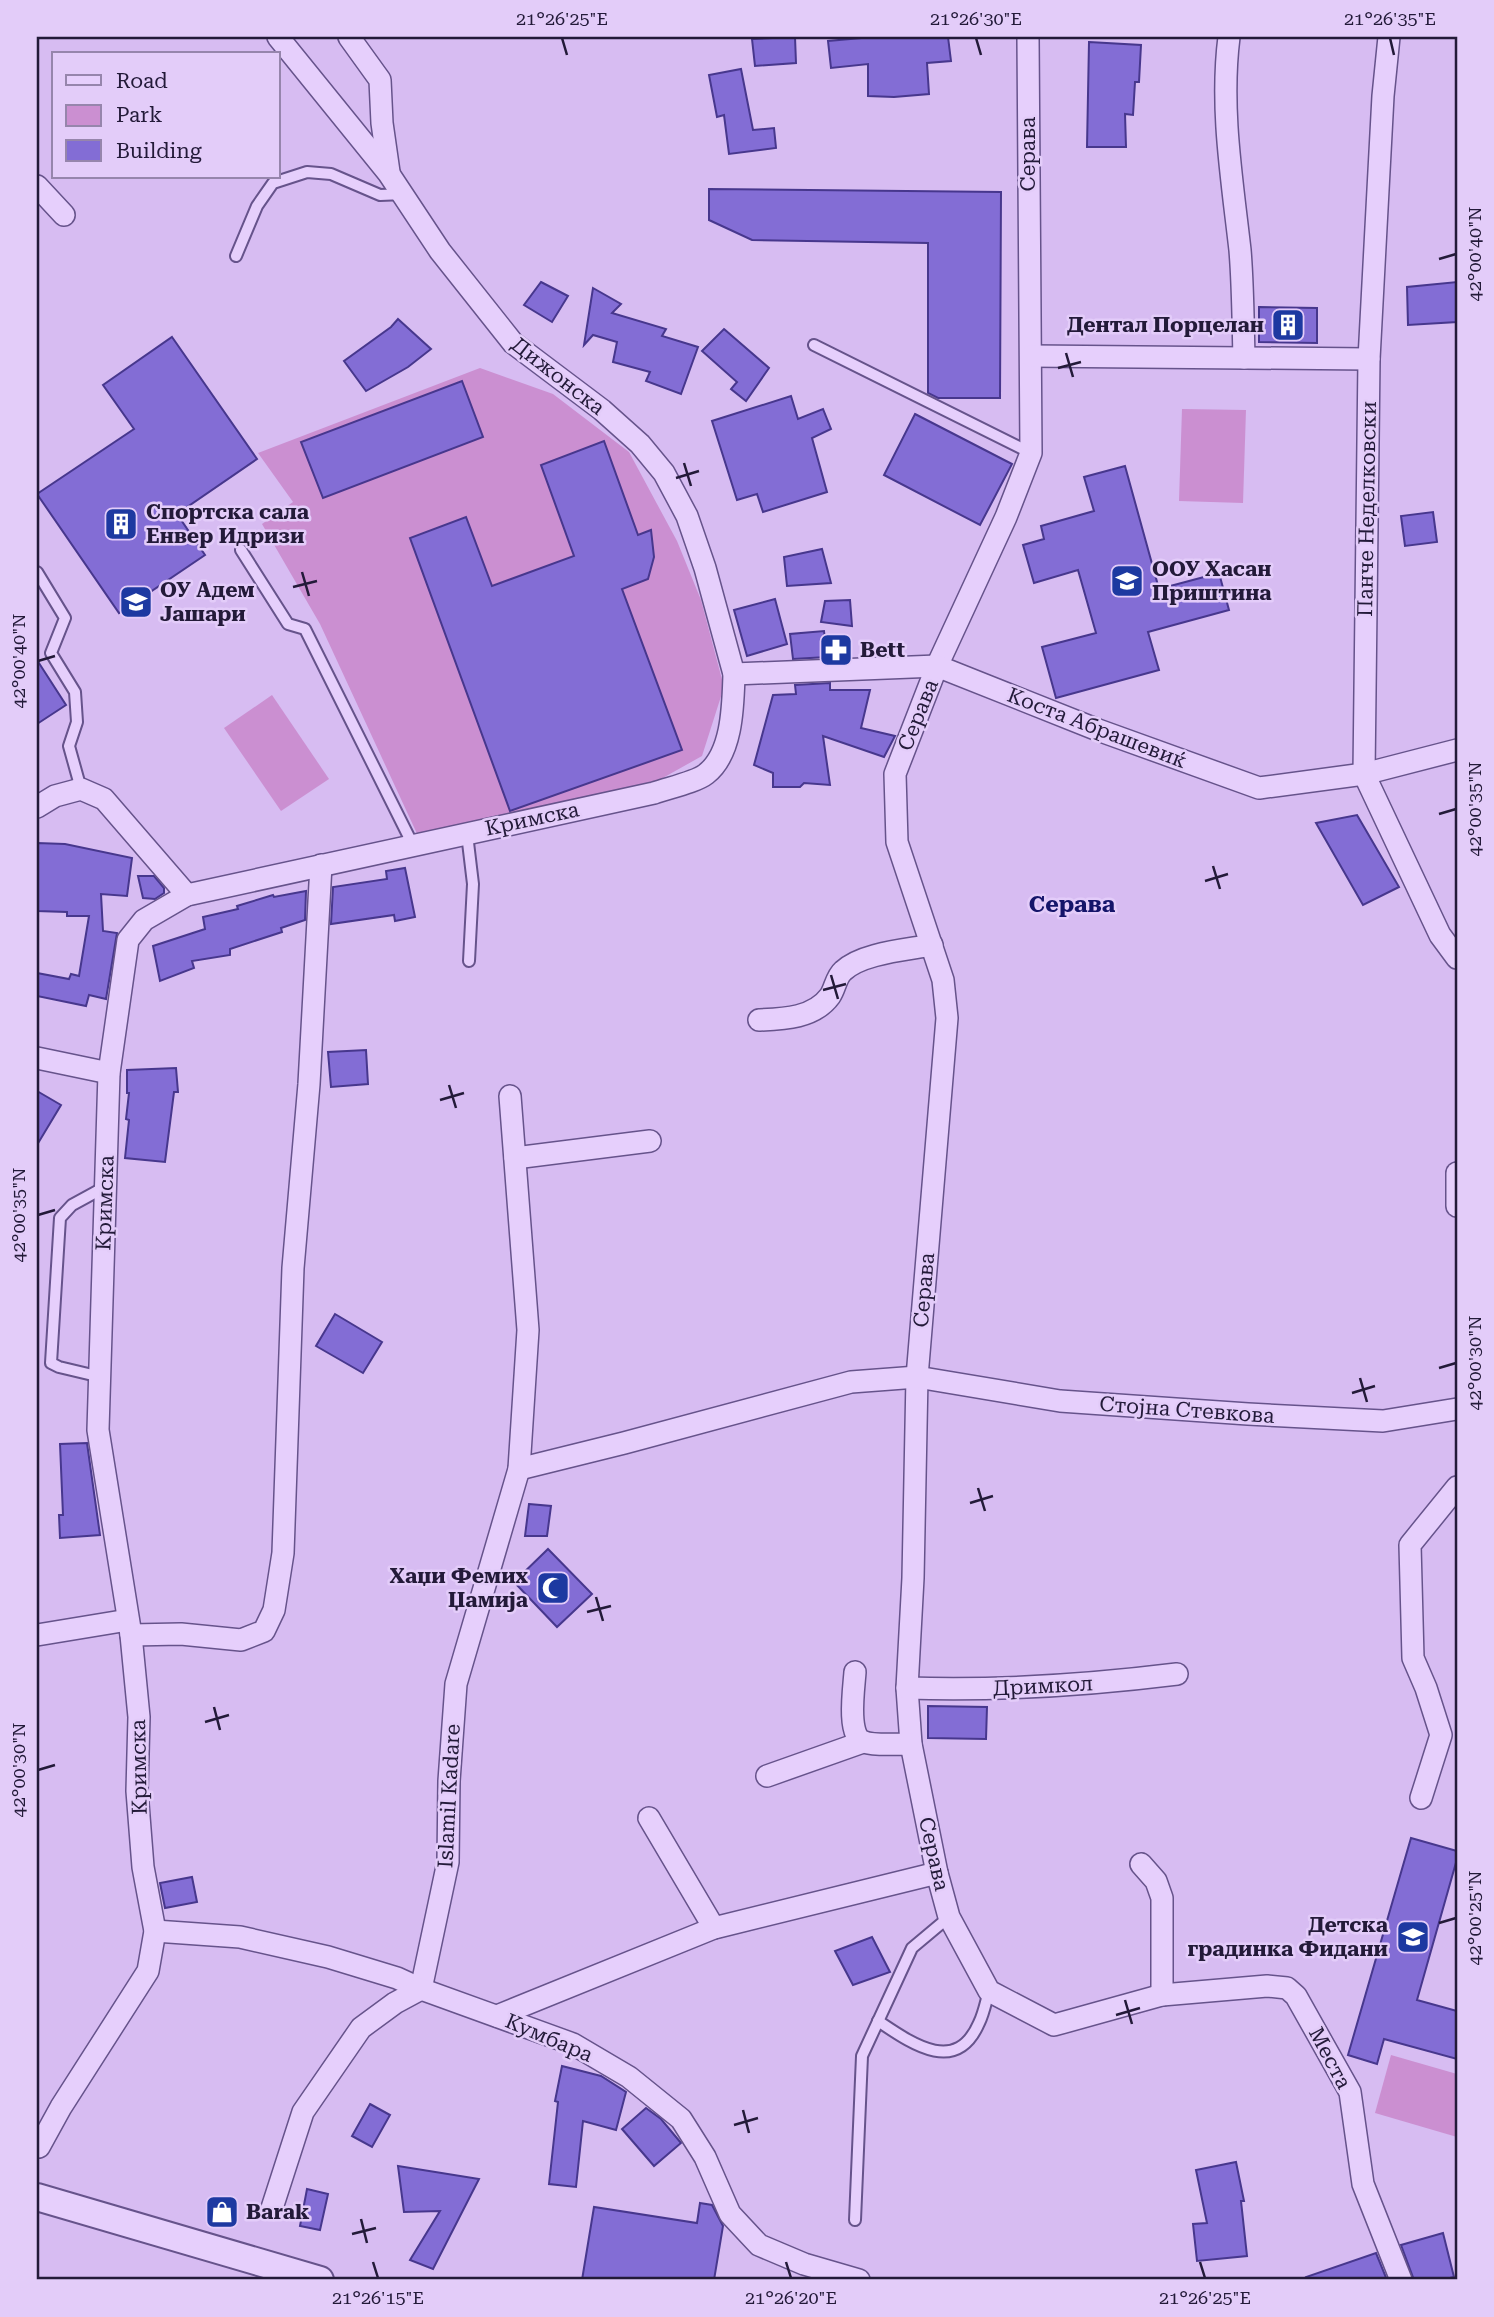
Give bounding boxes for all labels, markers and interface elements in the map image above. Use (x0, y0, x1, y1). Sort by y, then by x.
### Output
text: 21°26'25"E (516, 8, 608, 29)
text: 21°26'30"E (930, 8, 1022, 29)
text: 21°26'35"E (1344, 8, 1436, 29)
legend (52, 52, 280, 178)
text: Road (116, 69, 168, 93)
text: Park (116, 103, 162, 127)
street label: Серава (1016, 116, 1040, 191)
text: Building (116, 139, 202, 163)
text: 42°00'40"N (1464, 207, 1485, 301)
building icon: Дентал Порцелан (1269, 306, 1307, 344)
place label: Дентал Порцелан (1067, 313, 1264, 337)
street label: Дижонска (507, 332, 610, 420)
street label: Панче Неделковски (1353, 401, 1381, 617)
place label: Спортска сала Енвер Идризи (146, 500, 310, 548)
building icon: Спортска сала Енвер Идризи (102, 505, 140, 543)
place label: ООУ Хасан Приштина (1152, 557, 1272, 605)
school or university icon: ООУ Хасан Приштина (1108, 562, 1146, 600)
place label: ОУ Адем Јашари (160, 578, 255, 626)
school or university icon: ОУ Адем Јашари (117, 583, 155, 621)
text: 42°00'40"N (8, 614, 29, 708)
pharmacy icon: Bett (817, 631, 855, 669)
place label: Bett (860, 638, 905, 662)
street label: Серава (893, 675, 943, 754)
street label: Коста Абрашевиќ (1004, 683, 1190, 773)
text: 42°00'35"N (1464, 762, 1485, 856)
street label: Кримска (483, 797, 582, 841)
district label: Серава (1029, 891, 1116, 918)
street label: Кримска (91, 1154, 119, 1251)
text: 42°00'35"N (8, 1168, 29, 1262)
street label: Серава (909, 1251, 939, 1328)
text: 42°00'30"N (1464, 1316, 1485, 1410)
street label: Стојна Стевкова (1099, 1392, 1276, 1428)
place label: Хаџи Фемих Џамија (389, 1564, 529, 1612)
mosque icon: Хаџи Фемих Џамија (534, 1569, 572, 1607)
street label: Дримкол (992, 1671, 1094, 1701)
street label: Кримска (126, 1718, 152, 1815)
text: 42°00'30"N (8, 1723, 29, 1817)
street label: Islamil Kadare (433, 1723, 465, 1869)
street label: Серава (914, 1815, 954, 1894)
text: 42°00'25"N (1464, 1871, 1485, 1965)
place label: Детска градинка Фидани (1187, 1913, 1389, 1961)
school or university icon: Детска градинка Фидани (1394, 1918, 1432, 1956)
street label: Кумбара (502, 2009, 597, 2067)
street label: Места (1304, 2023, 1356, 2093)
shop icon: Barak (203, 2193, 241, 2231)
place label: Barak (246, 2200, 310, 2224)
text: 21°26'15"E (332, 2287, 424, 2308)
text: 21°26'20"E (745, 2287, 837, 2308)
text: 21°26'25"E (1159, 2287, 1251, 2308)

